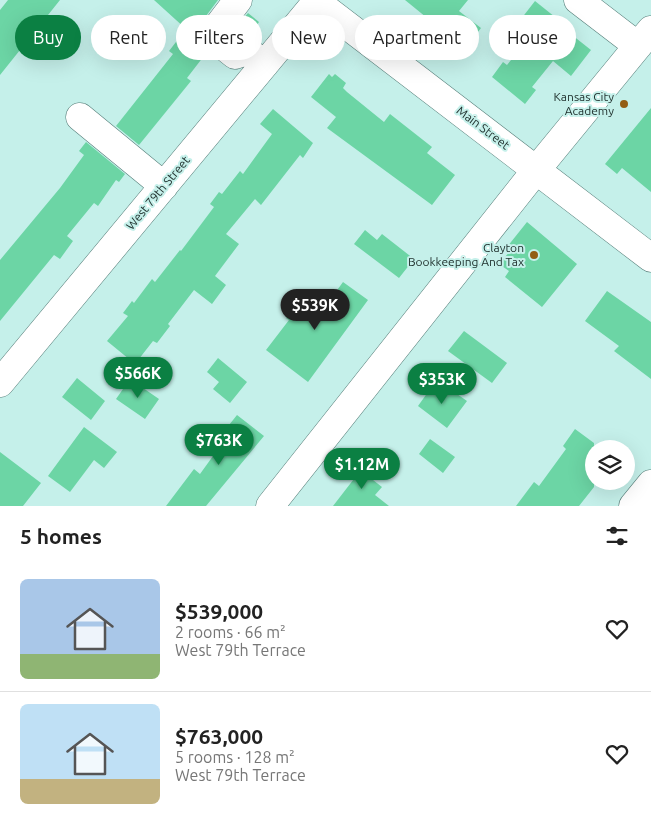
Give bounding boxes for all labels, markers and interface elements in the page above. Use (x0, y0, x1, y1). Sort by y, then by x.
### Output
chip: Buy (15, 15, 81, 60)
chip: Rent (91, 15, 166, 60)
chip: Filters (176, 15, 262, 60)
chip: New (272, 15, 345, 60)
chip: Apartment (355, 15, 479, 60)
chip: House (489, 15, 576, 60)
place label: Kansas City Academy (554, 90, 614, 117)
marker: Kansas City Academy (618, 98, 630, 110)
street label: Main Street (454, 104, 512, 152)
street label: West 79th Street (123, 153, 192, 232)
place label: Clayton Bookkeeping And Tax (408, 241, 524, 268)
marker: Clayton Bookkeeping And Tax (528, 249, 540, 261)
pin: $539K (280, 288, 350, 331)
text: $539K (292, 296, 338, 314)
pin: $566K (103, 356, 173, 399)
pin: $353K (407, 362, 477, 405)
text: $566K (115, 364, 161, 382)
text: $353K (419, 370, 465, 388)
pin: $763K (184, 424, 254, 466)
text: $763K (196, 431, 242, 449)
map controls (585, 440, 635, 490)
button: layers (585, 440, 635, 490)
pin: $1.12M (321, 448, 403, 490)
text: $1.12M (335, 455, 389, 473)
icon: filters (603, 522, 631, 550)
text: 5 homes (20, 524, 102, 548)
icon: home (60, 599, 120, 659)
text: $539,000 (175, 599, 263, 623)
icon: heart (603, 615, 631, 643)
text: 2 rooms · 66 m² (175, 623, 286, 641)
text: West 79th Terrace (175, 641, 306, 659)
icon: home (60, 724, 120, 784)
text: $763,000 (175, 724, 263, 748)
icon: heart (603, 740, 631, 768)
text: 5 rooms · 128 m² (175, 748, 295, 766)
text: West 79th Terrace (175, 766, 306, 784)

